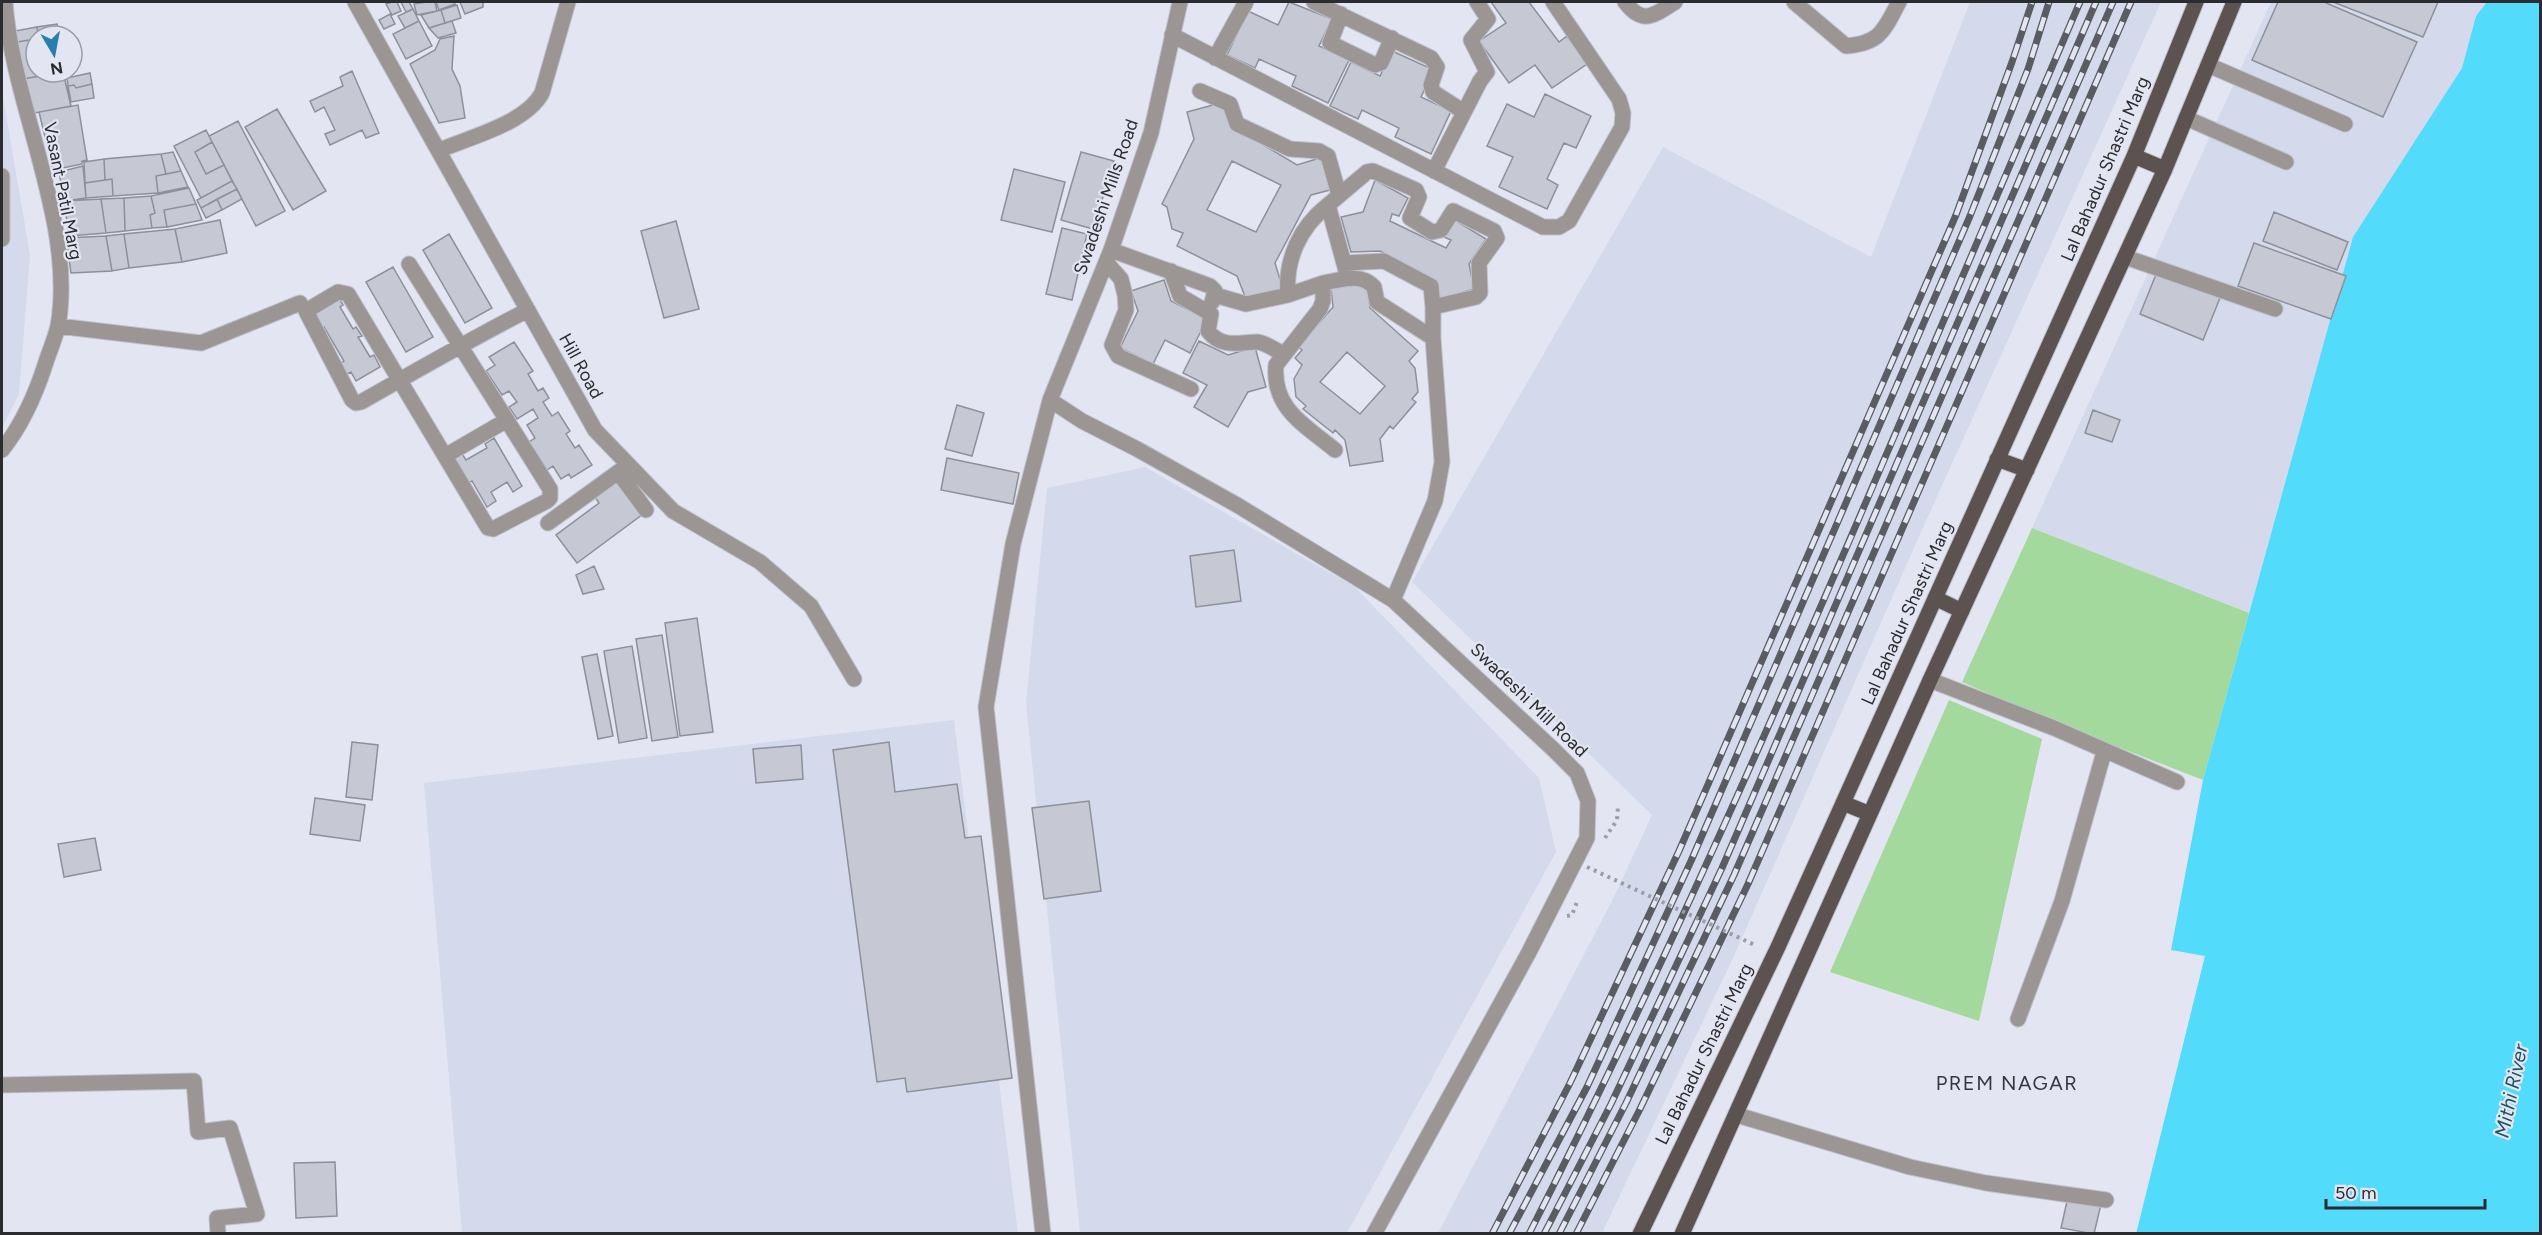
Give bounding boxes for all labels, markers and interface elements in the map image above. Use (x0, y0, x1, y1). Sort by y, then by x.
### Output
north arrow (24, 24, 84, 84)
text: N (49, 58, 64, 79)
street label: Lal Bahadur Shastri Marg (2056, 73, 2154, 265)
street label: Swadeshi Mills Road (1069, 116, 1143, 278)
street label: Vasant Patil Marg (39, 120, 87, 262)
street label: Hill Road (554, 329, 608, 403)
street label: Lal Bahadur Shastri Marg (1857, 518, 1957, 708)
street label: Swadeshi Mill Road (1466, 638, 1592, 762)
street label: Lal Bahadur Shastri Marg (1651, 960, 1757, 1148)
water label: Mithi River (2489, 1041, 2533, 1140)
district label: PREM NAGAR (1936, 1071, 2078, 1095)
scale bar (2326, 1172, 2485, 1210)
text: 50 m (2335, 1182, 2377, 1204)

